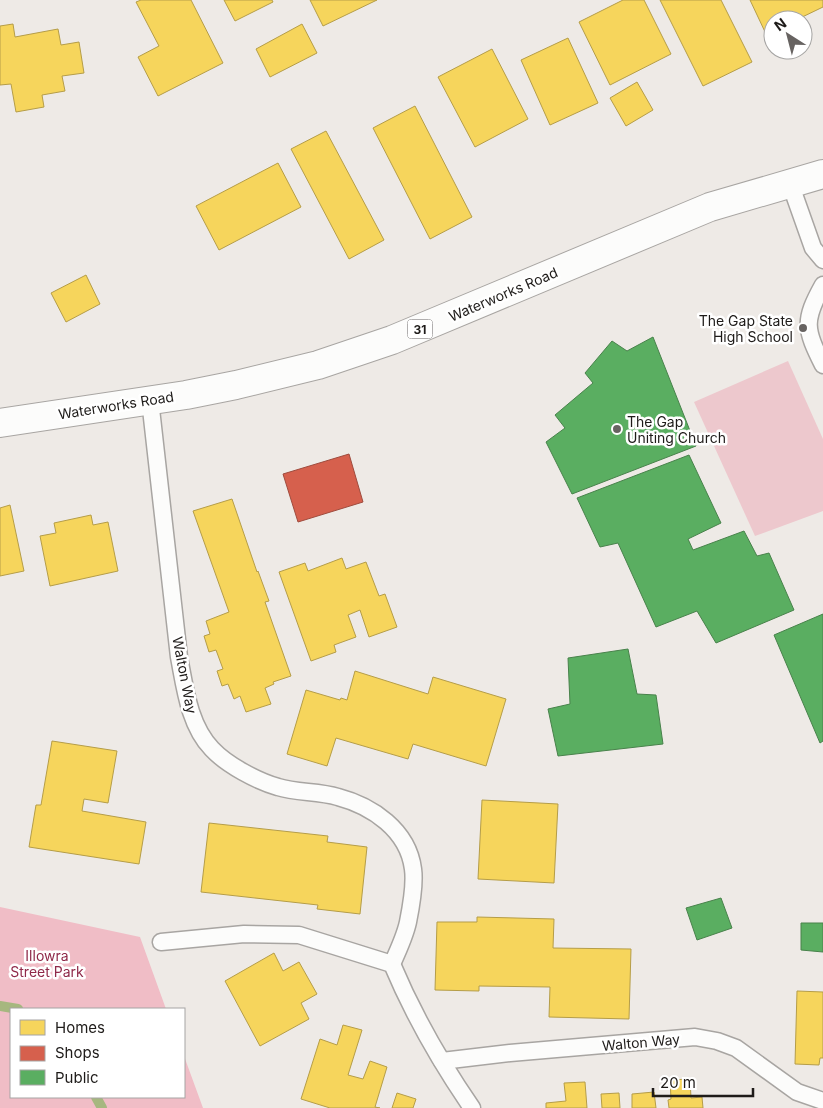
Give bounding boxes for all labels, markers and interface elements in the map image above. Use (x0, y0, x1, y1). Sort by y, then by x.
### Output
north arrow (763, 10, 813, 60)
text: N (771, 14, 789, 34)
street label: Waterworks Road (446, 263, 560, 325)
place label: The Gap State High School (699, 312, 793, 345)
road number: 31 (408, 320, 432, 338)
marker: The Gap State High School (797, 322, 809, 334)
street label: Waterworks Road (57, 387, 175, 423)
place label: The Gap Uniting Church (627, 413, 726, 446)
marker: The Gap Uniting Church (611, 423, 623, 435)
street label: Walton Way (169, 635, 201, 715)
park label: Illowra Street Park (10, 947, 84, 980)
legend (10, 1008, 185, 1098)
text: Homes (55, 1018, 105, 1037)
street label: Walton Way (601, 1030, 681, 1054)
text: Shops (55, 1043, 100, 1062)
scale bar (653, 1066, 753, 1098)
text: Public (55, 1068, 98, 1087)
text: 20 m (660, 1073, 696, 1092)

